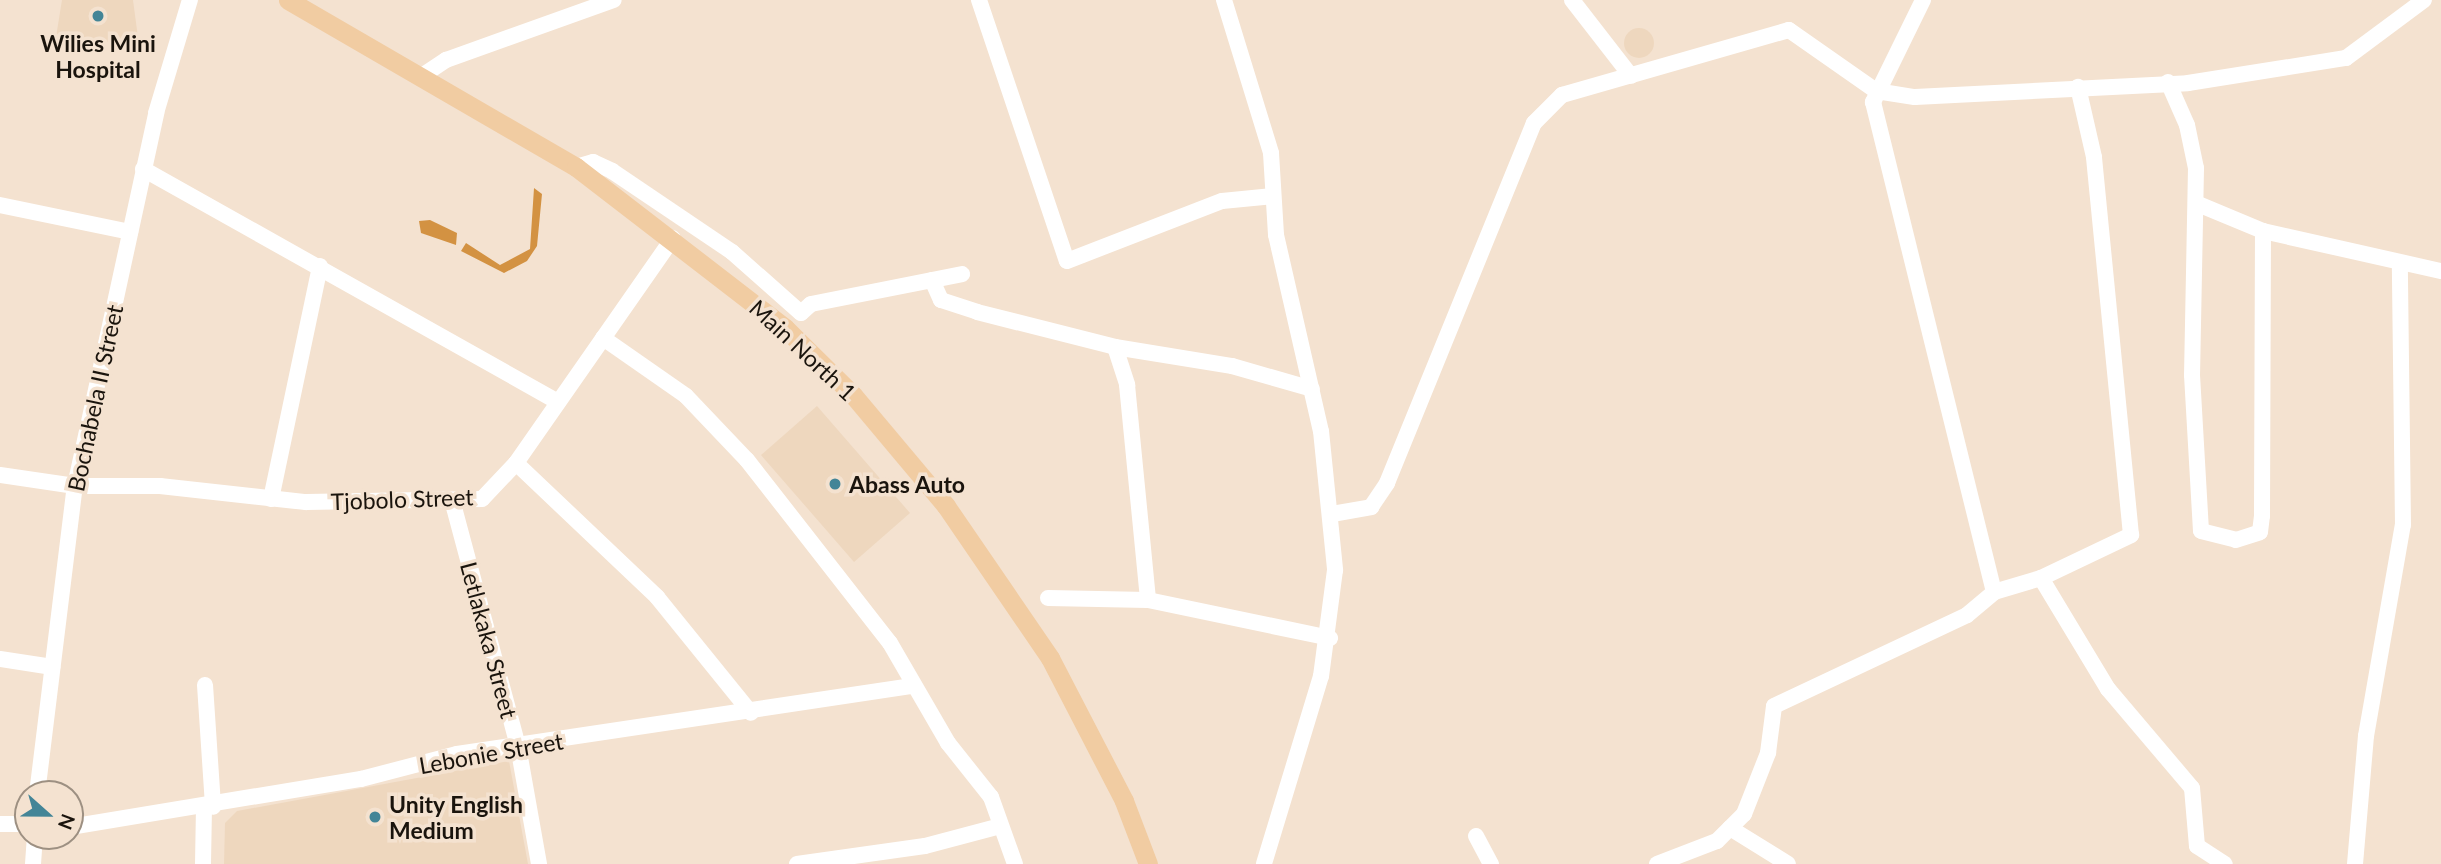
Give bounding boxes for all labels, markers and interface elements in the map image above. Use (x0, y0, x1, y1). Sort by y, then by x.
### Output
marker: Wilies Mini Hospital (88, 6, 108, 26)
place label: Wilies Mini Hospital (40, 29, 156, 83)
street label: Main North 1 (744, 294, 862, 406)
street label: Bochabela II Street (62, 302, 128, 494)
place label: Abass Auto (849, 470, 966, 498)
marker: Abass Auto (827, 476, 843, 492)
street label: Tjobolo Street (330, 483, 474, 515)
street label: Letlakaka Street (455, 559, 523, 721)
street label: Lebonie Street (417, 727, 565, 779)
north arrow (14, 780, 84, 850)
place label: Unity English Medium (389, 790, 524, 844)
marker: Unity English Medium (367, 809, 383, 825)
text: N (54, 811, 81, 833)

